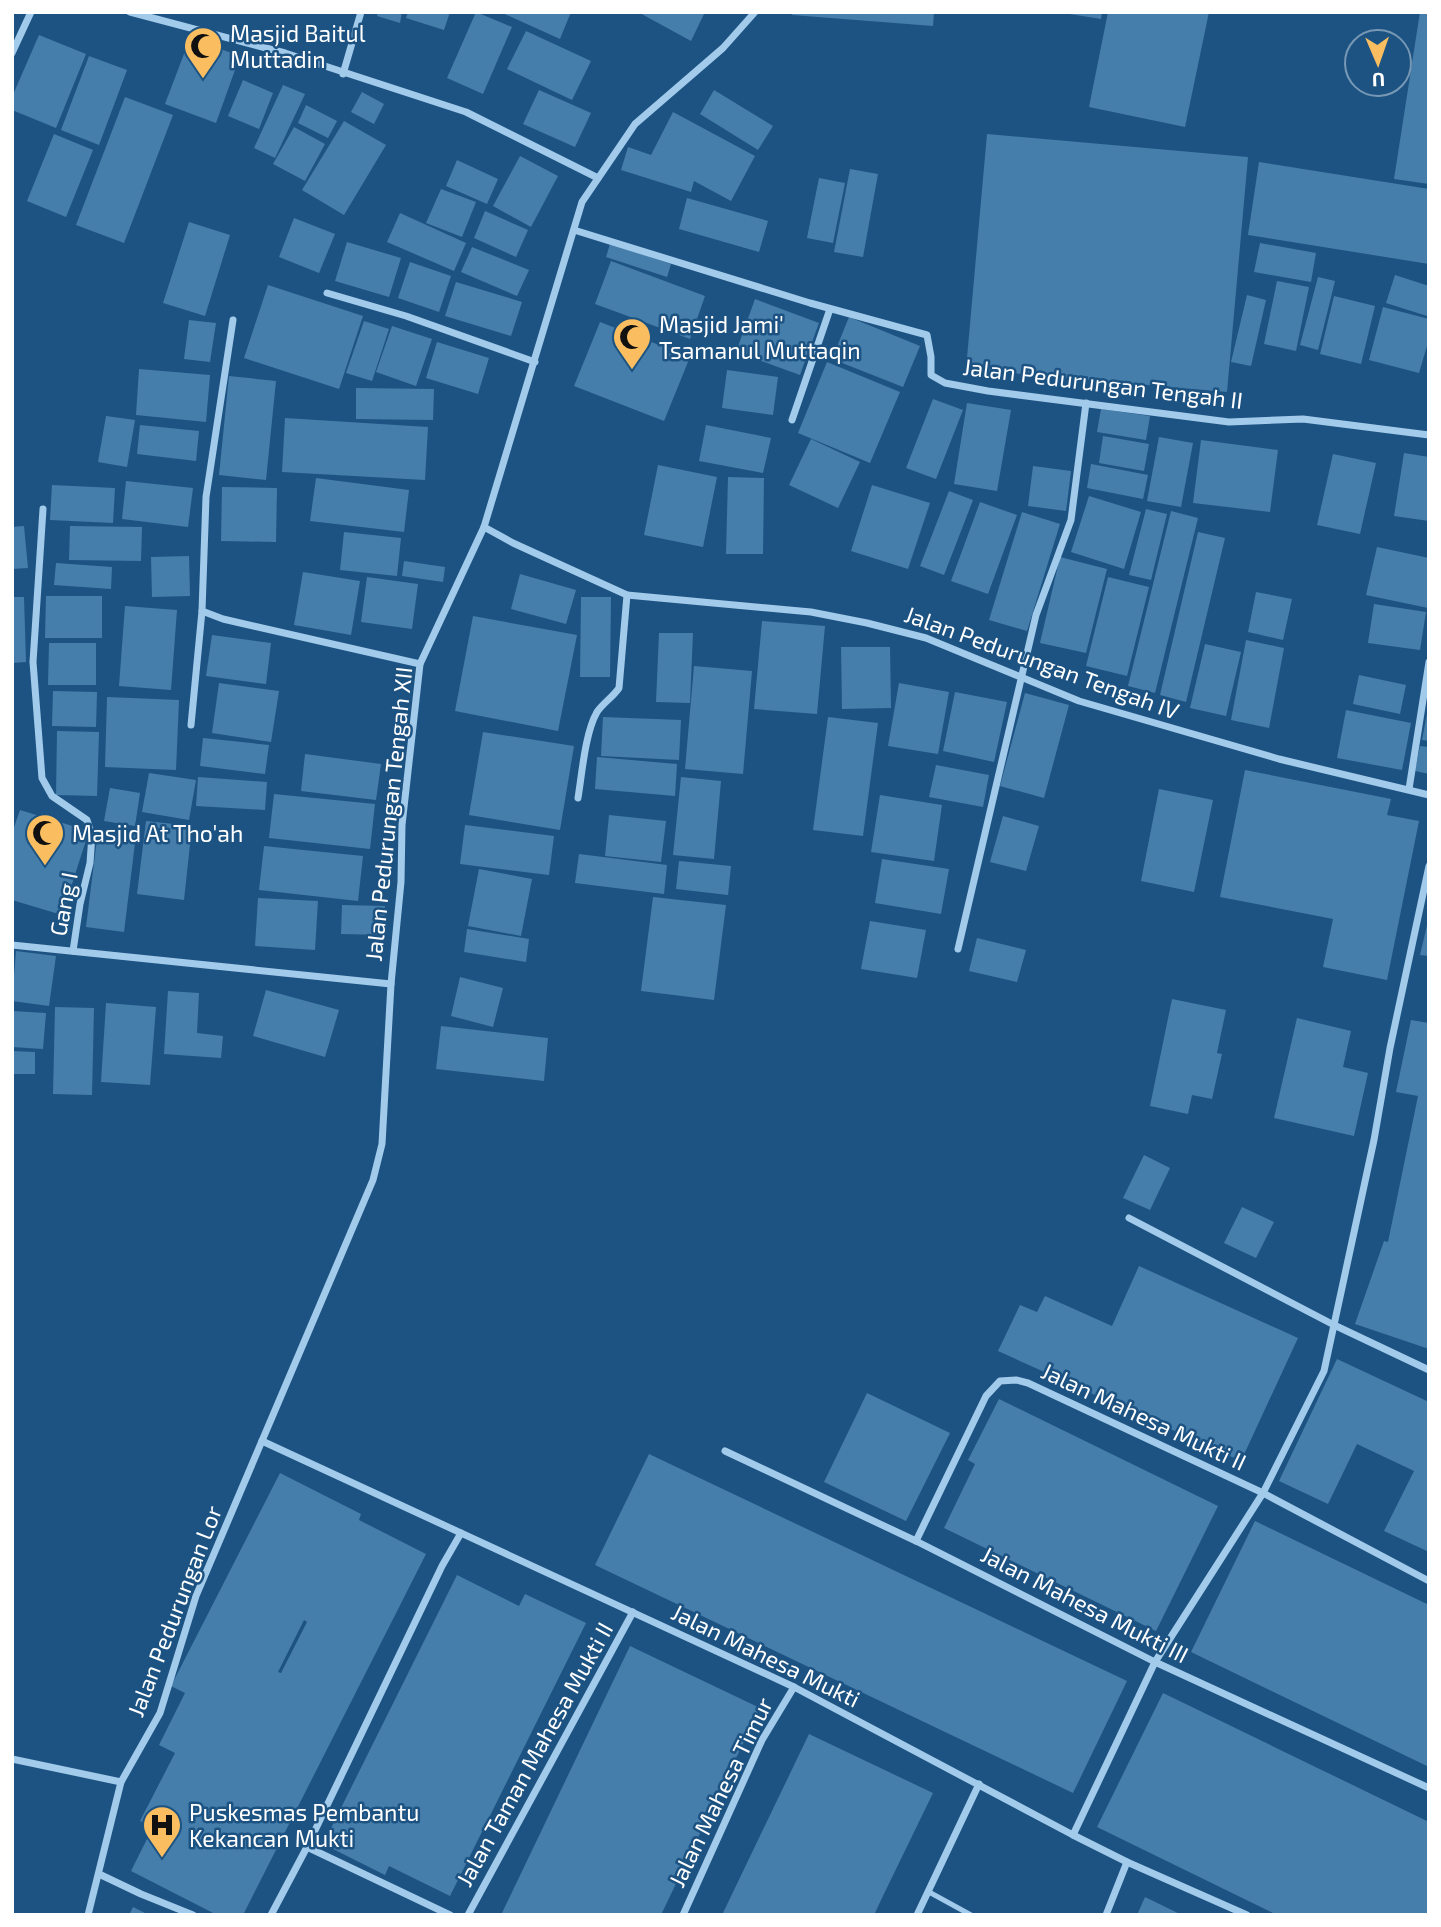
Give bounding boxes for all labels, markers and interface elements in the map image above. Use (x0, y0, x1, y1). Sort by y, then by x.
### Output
place label: Masjid Baitul Muttadin (230, 19, 366, 73)
mosque icon: Masjid Baitul Muttadin (182, 25, 224, 80)
north arrow (1343, 28, 1413, 98)
text: U (1372, 69, 1386, 92)
place label: Masjid Jami' Tsamanul Muttaqin (659, 310, 861, 364)
mosque icon: Masjid Jami' Tsamanul Muttaqin (611, 316, 653, 371)
street label: Jalan Pedurungan Tengah II (961, 352, 1245, 414)
street label: Jalan Pedurungan Tengah IV (901, 599, 1183, 725)
street label: Jalan Pedurungan Tengah XII (359, 665, 417, 963)
mosque icon: Masjid At Tho'ah (24, 812, 66, 867)
place label: Masjid At Tho'ah (72, 819, 243, 847)
street label: Gang I (43, 870, 83, 938)
street label: Jalan Mahesa Mukti II (1037, 1356, 1251, 1476)
street label: Jalan Pedurungan Lor (121, 1501, 227, 1721)
street label: Jalan Mahesa Mukti III (977, 1540, 1193, 1668)
street label: Jalan Mahesa Mukti (667, 1597, 865, 1713)
street label: Jalan Taman Mahesa Mukti II (450, 1617, 618, 1891)
street label: Jalan Mahesa Timur (662, 1693, 778, 1891)
place label: Puskesmas Pembantu Kekancan Mukti (189, 1798, 419, 1852)
hospital icon: Puskesmas Pembantu Kekancan Mukti (141, 1804, 183, 1859)

